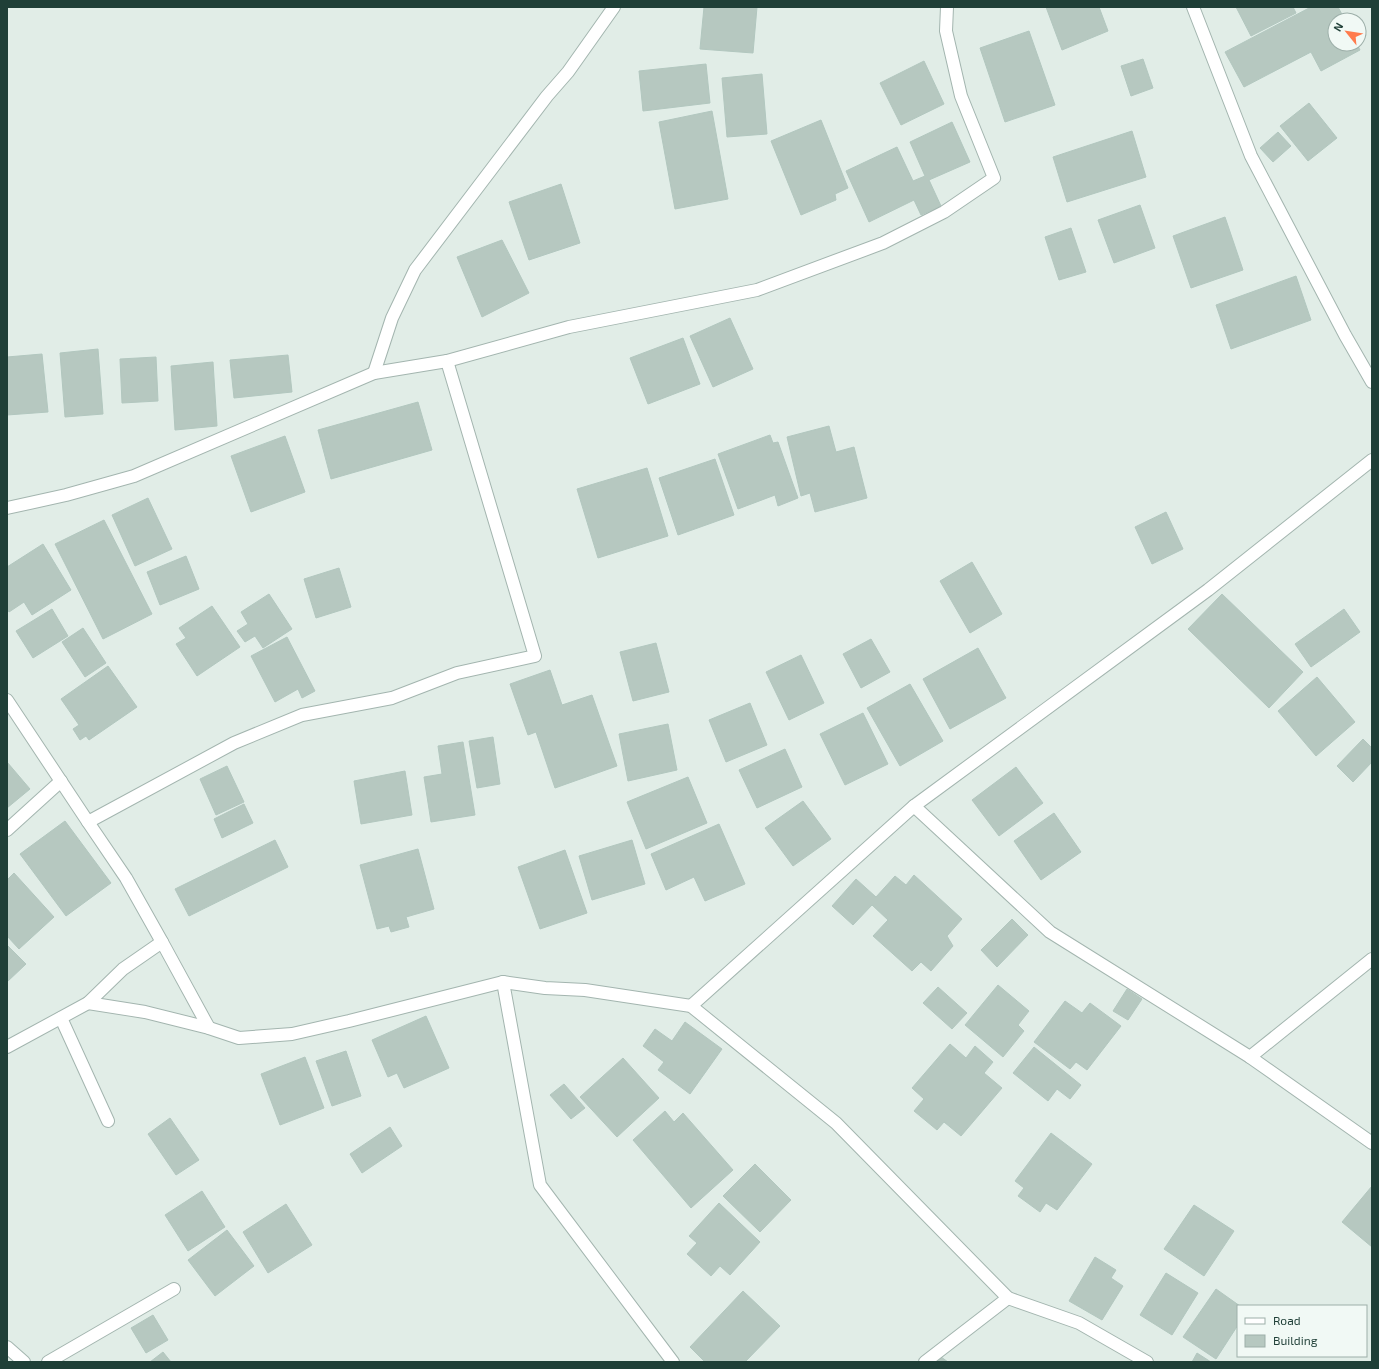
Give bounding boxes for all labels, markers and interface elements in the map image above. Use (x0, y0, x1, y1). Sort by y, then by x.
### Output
north arrow (1327, 12, 1367, 52)
text: N (1330, 20, 1346, 33)
legend (1237, 1305, 1367, 1357)
text: Road (1273, 1313, 1301, 1327)
text: Building (1273, 1333, 1318, 1347)

